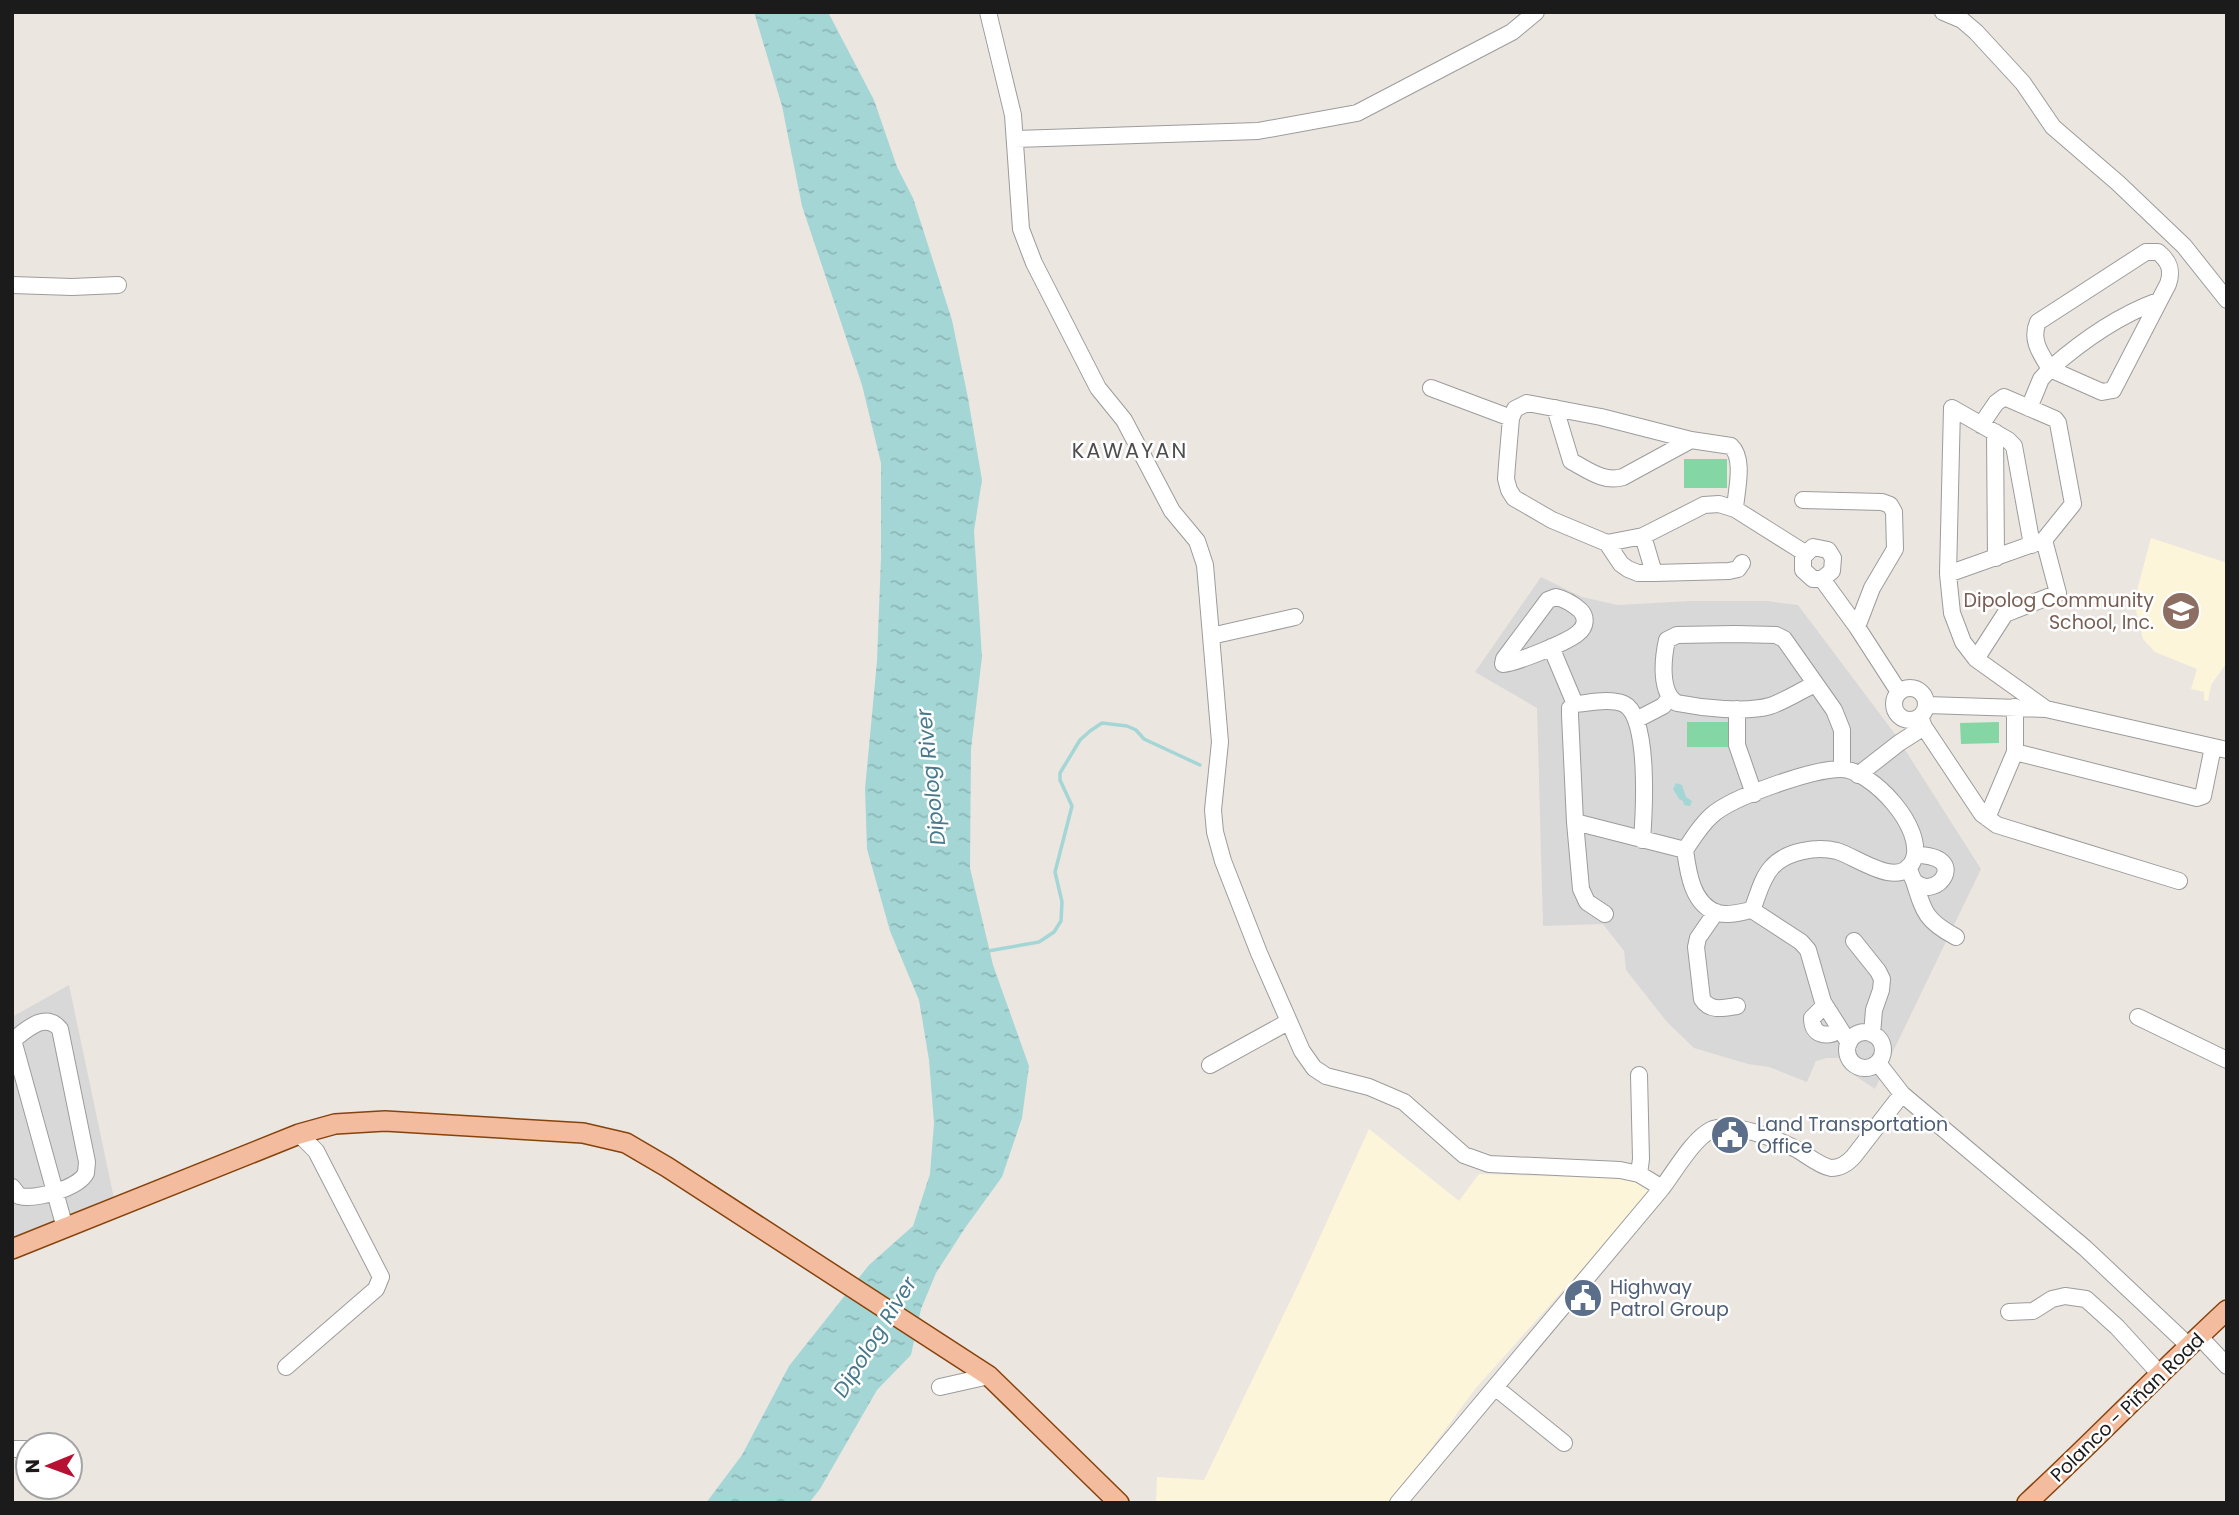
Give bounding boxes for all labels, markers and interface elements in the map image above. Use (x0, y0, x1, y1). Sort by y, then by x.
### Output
district label: KAWAYAN (1072, 436, 1188, 465)
place label: Dipolog Community School, Inc. (1964, 587, 2154, 636)
school or university icon: Dipolog Community School, Inc. (2160, 590, 2202, 632)
water label: Dipolog River (909, 706, 952, 847)
place label: Land Transportation Office (1757, 1111, 1948, 1160)
public building icon: Land Transportation Office (1709, 1114, 1751, 1156)
water label: Dipolog River (826, 1270, 924, 1403)
place label: Highway Patrol Group (1610, 1274, 1729, 1323)
public building icon: Highway Patrol Group (1562, 1277, 1604, 1319)
street label: Polanco - Piñan Road (2044, 1327, 2210, 1488)
north arrow (14, 1431, 84, 1501)
text: N (19, 1459, 46, 1474)

